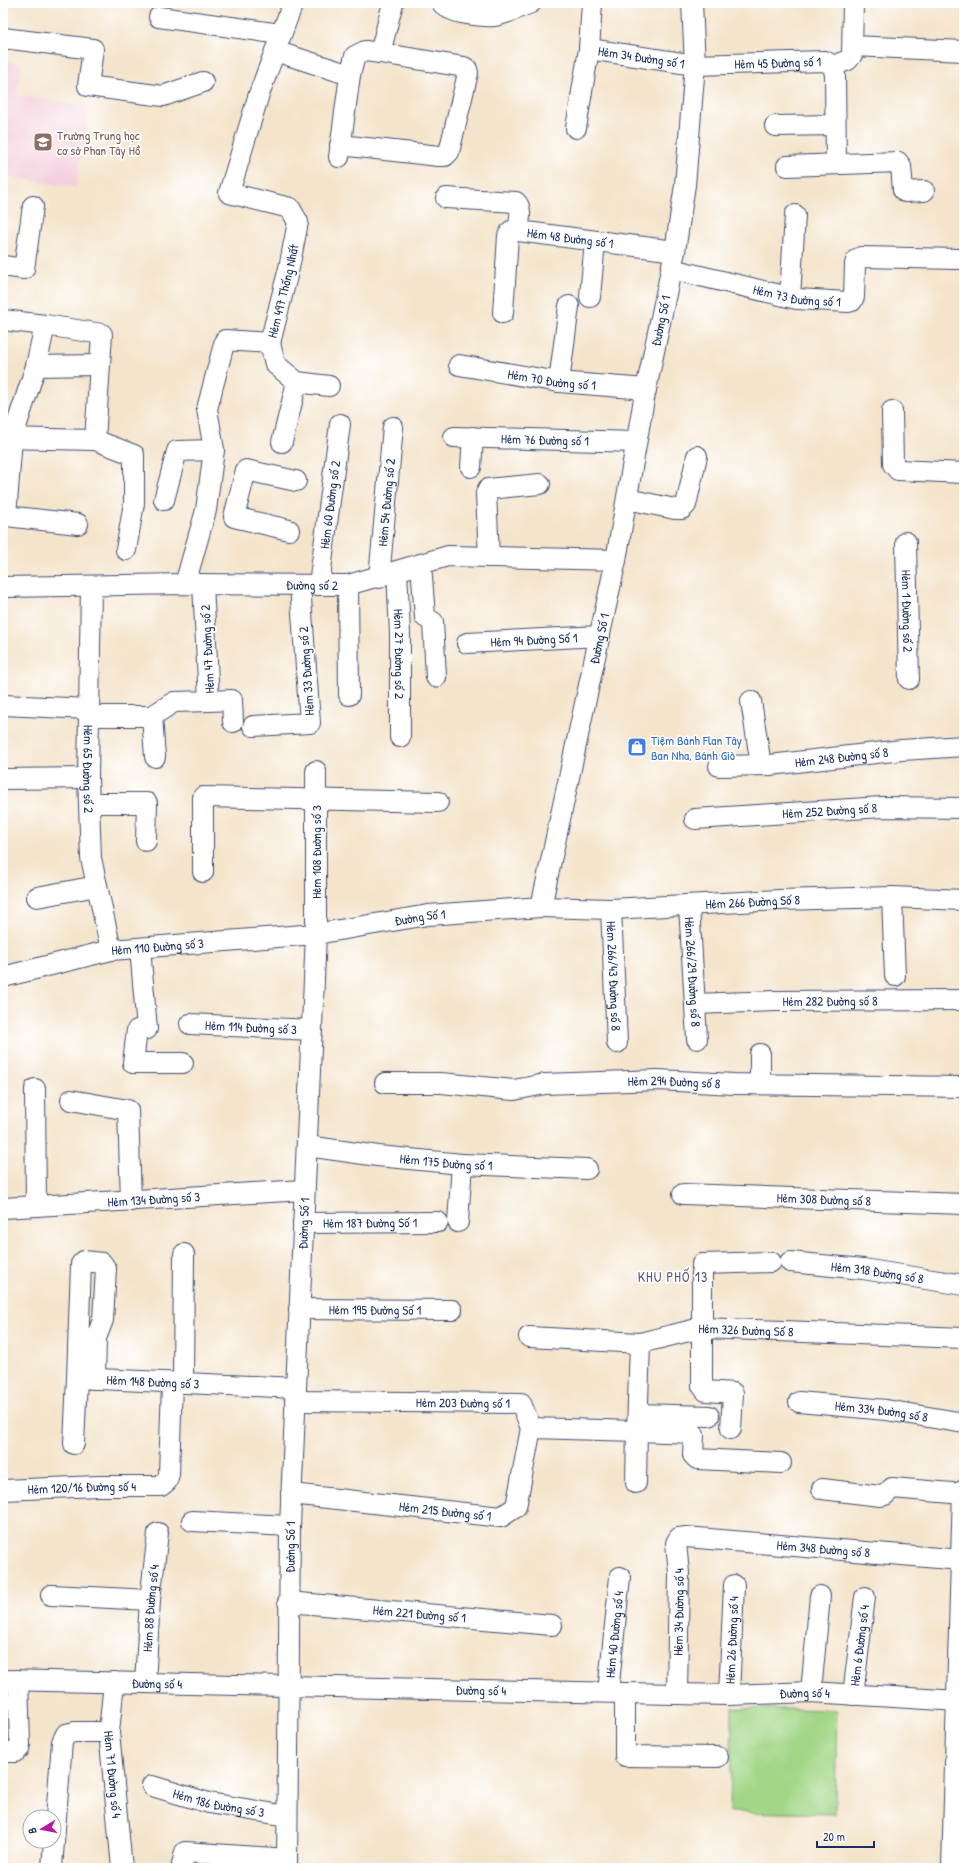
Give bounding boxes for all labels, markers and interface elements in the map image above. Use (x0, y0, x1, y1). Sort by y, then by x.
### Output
street label: Hẻm 34 Đường số 1 (597, 42, 686, 72)
street label: Hẻm 45 Đường số 1 (734, 52, 822, 73)
place label: Trường Trung học cơ sở Phan Tây Hồ (57, 126, 141, 159)
school or university icon: Trường Trung học cơ sở Phan Tây Hồ (32, 131, 54, 153)
street label: Hẻm 48 Đường số 1 (526, 223, 615, 252)
street label: Hẻm 497 Thống Nhất (263, 242, 303, 340)
street label: Hẻm 73 Đường số 1 (751, 280, 842, 311)
street label: Đường Số 1 (646, 293, 675, 348)
street label: Hẻm 70 Đường số 1 (506, 364, 597, 394)
street label: Hẻm 76 Đường số 1 (501, 429, 589, 450)
street label: Hẻm 54 Đường số 2 (373, 458, 399, 547)
street label: Hẻm 60 Đường số 2 (315, 459, 344, 550)
street label: Hẻm 1 Đường số 2 (898, 570, 917, 652)
street label: Đường số 2 (286, 576, 338, 594)
street label: Hẻm 47 Đường số 2 (196, 604, 218, 694)
street label: Hẻm 27 Đường số 2 (390, 608, 409, 699)
street label: Đường Số 1 (585, 611, 613, 666)
street label: Hẻm 33 Đường số 2 (294, 626, 318, 716)
street label: Hẻm 94 Đường Số 1 (490, 628, 578, 651)
street label: Hẻm 65 Đường số 2 (79, 725, 98, 814)
place label: Tiệm Bánh Flan Tây Ban Nha, Bánh Giò (651, 731, 742, 764)
shop icon: Tiệm Bánh Flan Tây Ban Nha, Bánh Giò (626, 736, 648, 758)
street label: Hẻm 248 Đường số 8 (794, 743, 890, 771)
street label: Hẻm 252 Đường số 8 (782, 798, 878, 822)
street label: Hẻm 108 Đường số 3 (307, 805, 325, 899)
street label: Hẻm 266 Đường Số 8 (705, 890, 801, 913)
street label: Đường Số 1 (393, 905, 446, 930)
street label: Hẻm 266/29 Đường số 8 (681, 916, 705, 1028)
street label: Hẻm 266/43 Đường số 8 (603, 921, 625, 1032)
street label: Hẻm 110 Đường số 3 (111, 934, 205, 959)
street label: Hẻm 282 Đường số 8 (782, 991, 878, 1010)
street label: Hẻm 114 Đường số 3 (205, 1016, 297, 1038)
street label: Hẻm 294 Đường số 8 (627, 1071, 721, 1092)
street label: Hẻm 175 Đường số 1 (399, 1149, 493, 1174)
street label: Hẻm 134 Đường số 3 (107, 1187, 201, 1211)
street label: Hẻm 308 Đường số 8 (776, 1188, 872, 1210)
street label: Đường Số 1 (293, 1197, 313, 1249)
street label: Hẻm 187 Đường Số 1 (323, 1213, 417, 1232)
street label: Hẻm 318 Đường số 8 (830, 1257, 925, 1288)
district label: KHU PHỐ 13 (638, 1267, 708, 1286)
street label: Hẻm 195 Đường Số 1 (329, 1300, 422, 1319)
street label: Hẻm 326 Đường Số 8 (698, 1319, 794, 1341)
street label: Hẻm 148 Đường số 3 (106, 1370, 200, 1393)
street label: Hẻm 203 Đường số 1 (416, 1393, 510, 1412)
street label: Hẻm 334 Đường số 8 (834, 1396, 930, 1426)
street label: Hẻm 120/16 Đường số 4 (27, 1477, 136, 1498)
street label: Hẻm 215 Đường số 1 (398, 1497, 492, 1525)
street label: Đường Số 1 (281, 1521, 299, 1573)
street label: Hẻm 348 Đường số 8 (776, 1536, 871, 1561)
street label: Hẻm 88 Đường số 4 (138, 1563, 163, 1653)
street label: Hẻm 34 Đường số 4 (669, 1567, 688, 1656)
street label: Hẻm 40 Đường số 4 (601, 1590, 628, 1679)
street label: Hẻm 26 Đường số 4 (721, 1596, 742, 1684)
street label: Hẻm 221 Đường số 1 (372, 1600, 467, 1626)
street label: Hẻm 6 Đường số 4 (845, 1604, 873, 1687)
street label: Đường số 4 (132, 1674, 182, 1693)
street label: Đường số 4 (455, 1680, 506, 1700)
street label: Đường số 4 (779, 1683, 831, 1702)
street label: Hẻm 71 Đường số 4 (100, 1730, 126, 1819)
street label: Hẻm 186 Đường số 3 (171, 1784, 266, 1821)
north arrow (22, 1809, 62, 1849)
scale bar (817, 1823, 874, 1849)
text: B (25, 1826, 40, 1835)
text: 20 m (823, 1828, 845, 1845)

